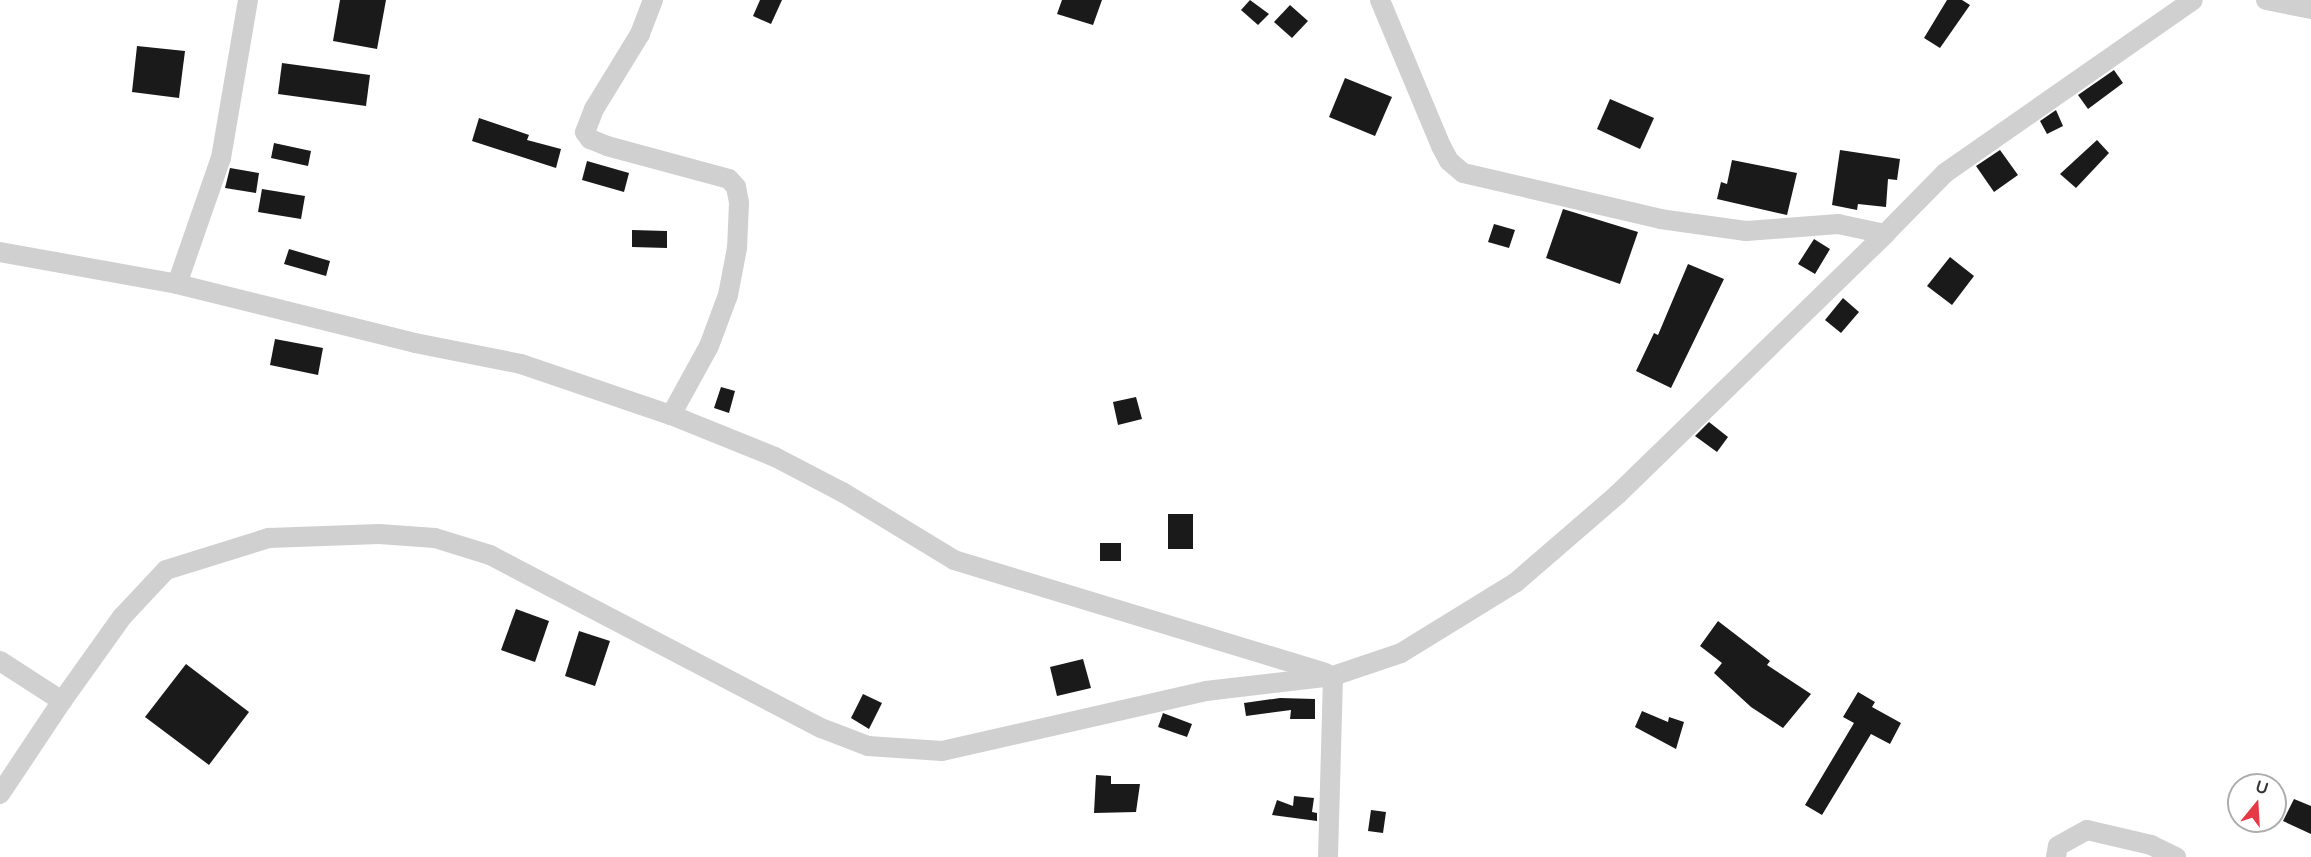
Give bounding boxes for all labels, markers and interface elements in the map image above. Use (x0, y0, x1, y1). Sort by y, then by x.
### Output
north arrow (2227, 773, 2287, 833)
text: U (2253, 776, 2271, 799)

